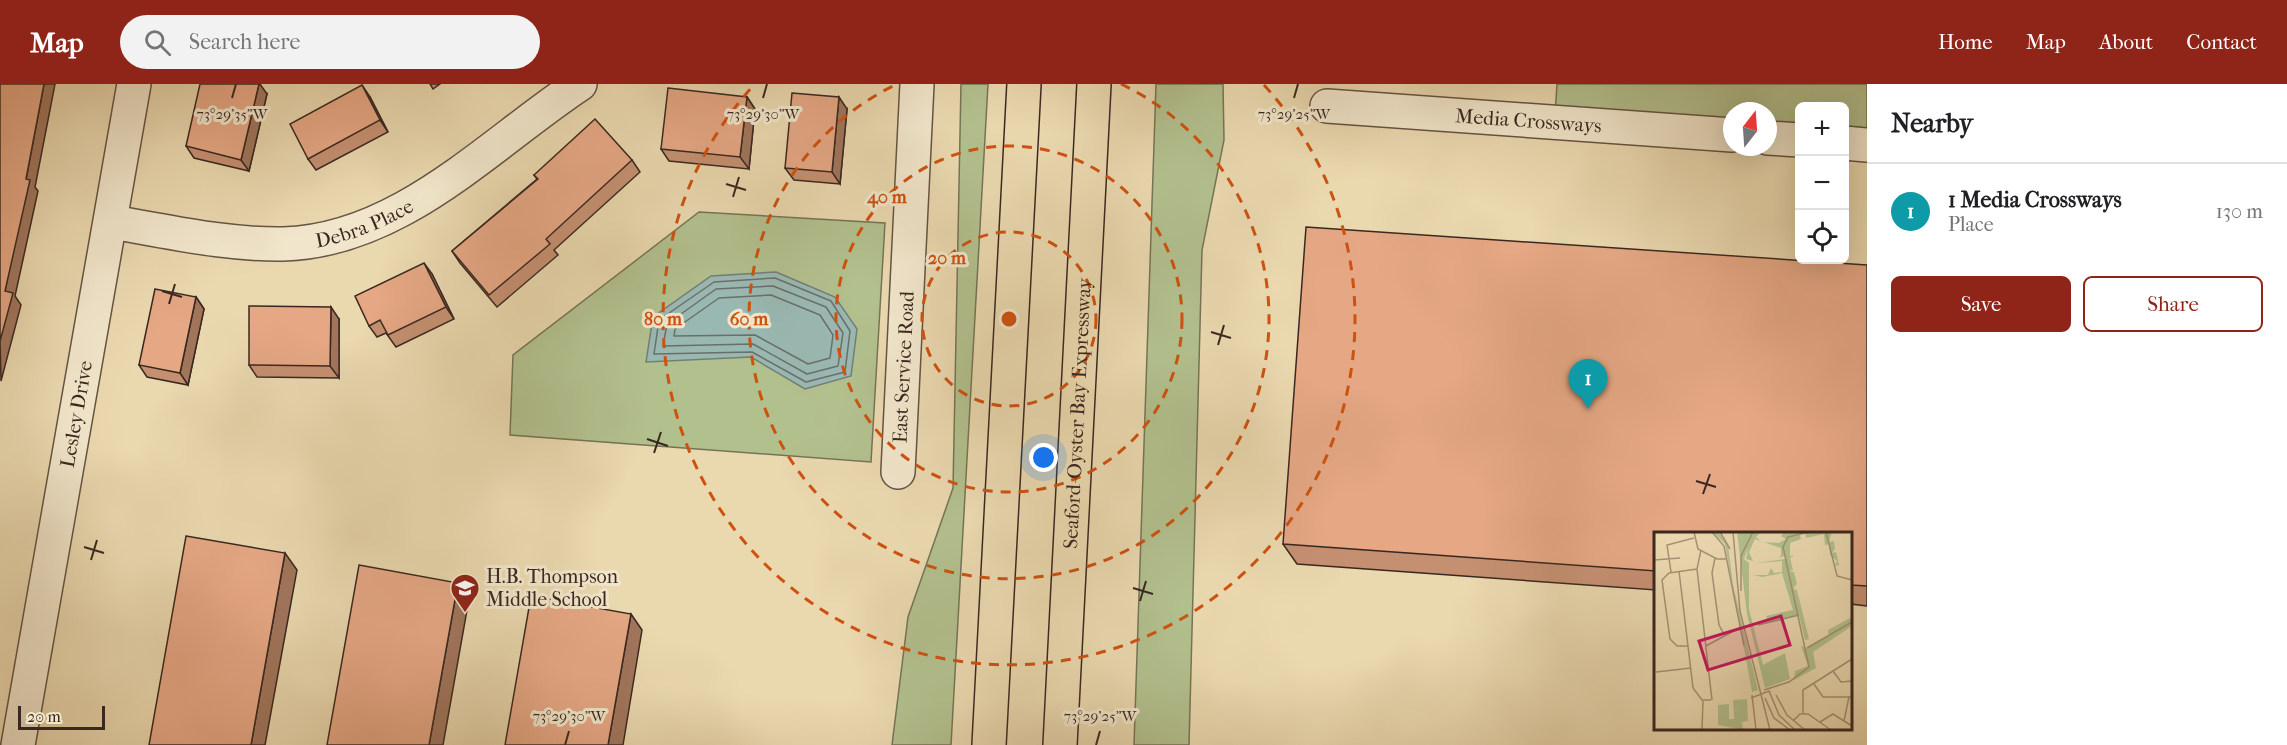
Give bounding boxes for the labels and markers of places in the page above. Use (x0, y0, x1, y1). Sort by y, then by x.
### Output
centre of rings (999, 309, 1019, 329)
pin: 1 (1568, 360, 1608, 409)
place label: H.B. Thompson Middle School (486, 565, 619, 611)
school or university icon: H.B. Thompson Middle School (449, 572, 481, 614)

